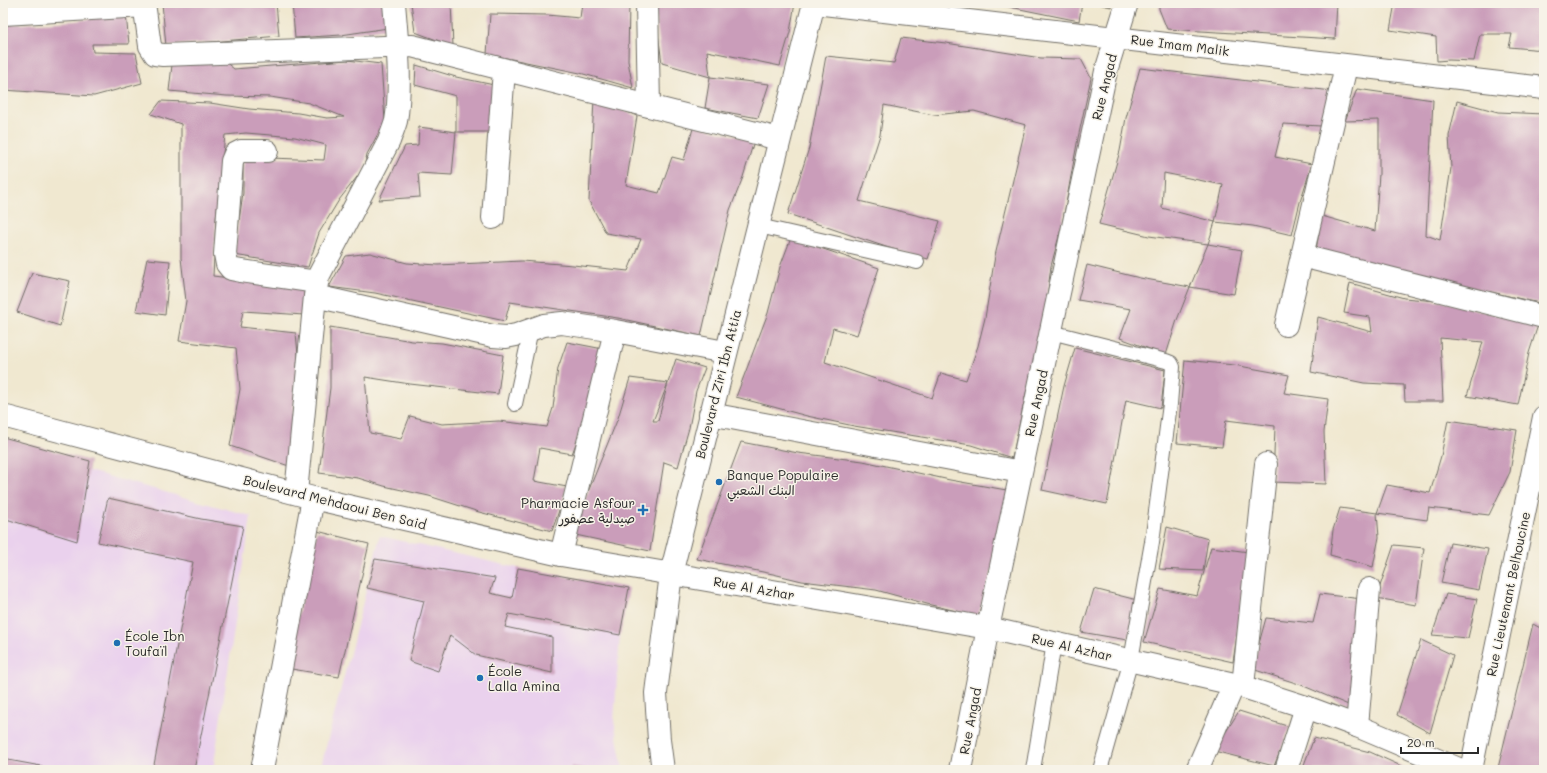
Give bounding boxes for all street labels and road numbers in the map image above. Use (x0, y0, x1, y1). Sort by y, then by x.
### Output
street label: Rue Imam Malik (1130, 30, 1230, 59)
street label: Rue Angad (1087, 52, 1120, 122)
street label: Boulevard Ziri Ibn Attia (691, 307, 744, 460)
street label: Rue Angad (1020, 368, 1051, 438)
street label: Boulevard Mehdaoui Ben Said (242, 470, 429, 533)
street label: Rue Lieutenant Belhoucine (1482, 510, 1533, 678)
street label: Rue Al Azhar (712, 572, 796, 603)
street label: Rue Al Azhar (1030, 629, 1114, 664)
street label: Rue Angad (955, 686, 984, 756)

